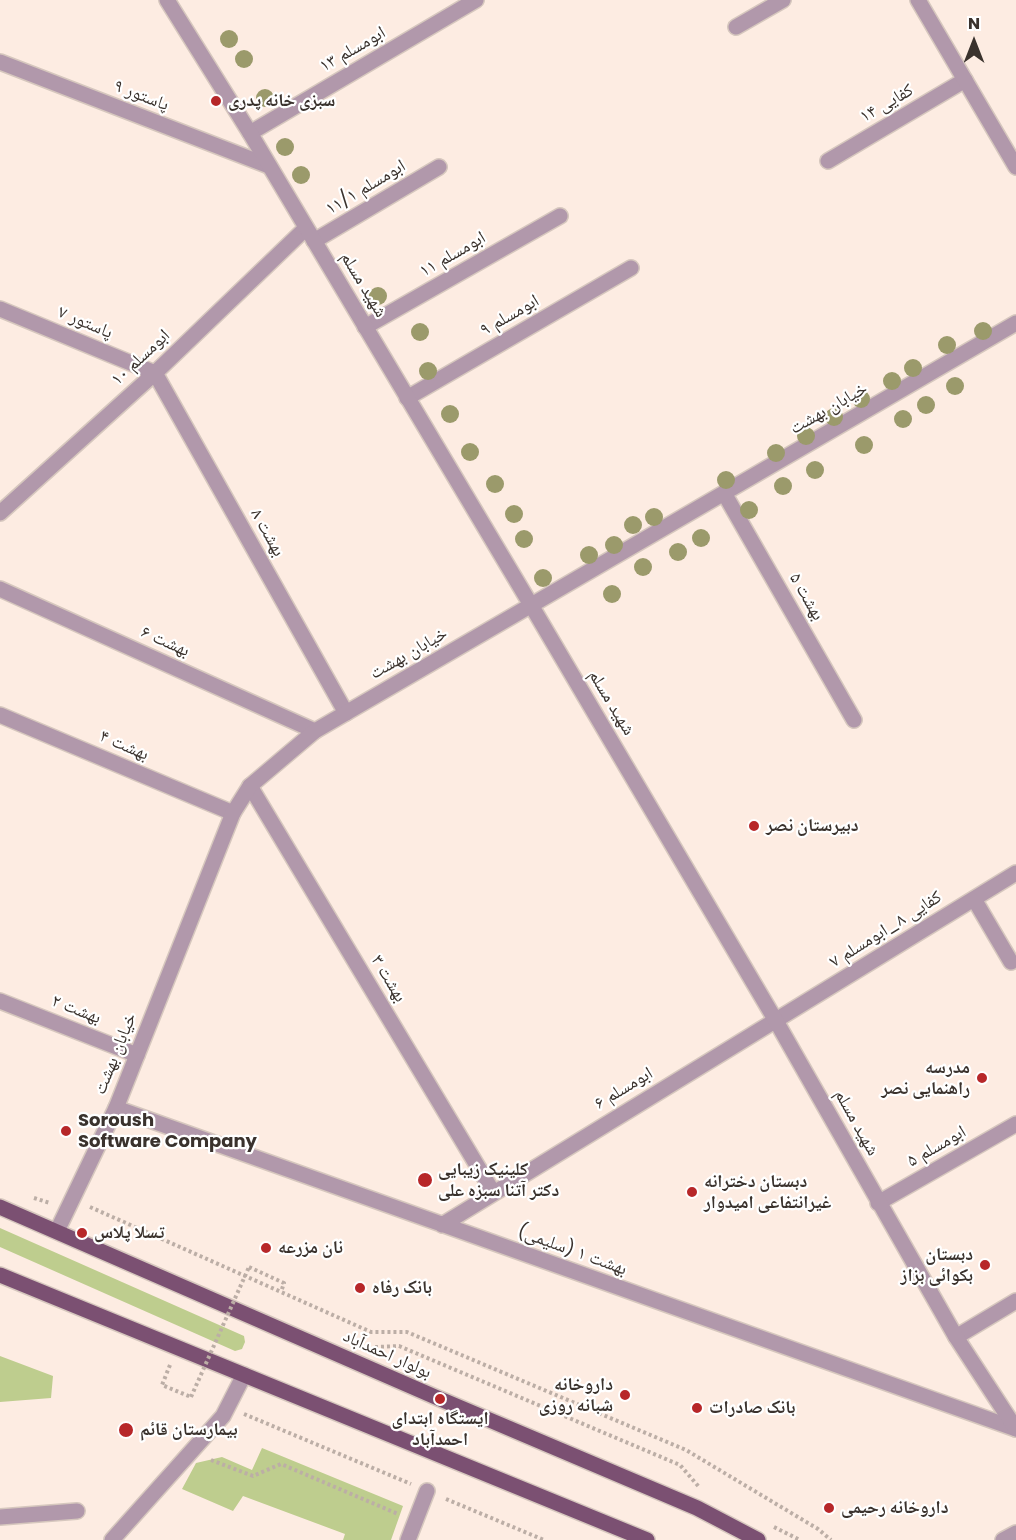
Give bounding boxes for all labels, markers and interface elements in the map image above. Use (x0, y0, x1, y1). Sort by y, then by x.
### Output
north arrow (944, 12, 1004, 72)
text: N (968, 12, 980, 35)
street label: ابومسلم ۱۳ (316, 22, 390, 78)
street label: پاستور ۹ (110, 76, 172, 116)
street label: کفایی ۱۴ (856, 80, 918, 128)
place label: سبزی خانه پدری (228, 90, 335, 112)
marker: سبزی خانه پدری (209, 94, 223, 108)
street label: ابومسلم ۱۱/۱ (322, 156, 410, 220)
street label: ابومسلم ۱۱ (416, 227, 490, 283)
street label: شهید مسلم (335, 248, 391, 322)
street label: ابومسلم ۹ (477, 290, 543, 342)
street label: پاستور ۷ (54, 302, 116, 344)
street label: ابومسلم ۱۰ (107, 325, 175, 391)
street label: خیابان بهشت (786, 378, 872, 440)
street label: بهشت ۸ (245, 505, 289, 561)
street label: بهشت ۵ (784, 569, 828, 625)
street label: بهشت ۶ (137, 622, 193, 662)
street label: خیابان بهشت (366, 623, 452, 685)
street label: شهید مسلم (583, 666, 639, 740)
street label: بهشت ۴ (96, 726, 152, 766)
place label: دبیرستان نصر (766, 815, 859, 837)
marker: دبیرستان نصر (747, 819, 761, 833)
street label: کفایی ۸_ابومسلم ۷ (826, 887, 946, 973)
street label: بهشت ۳ (366, 951, 410, 1007)
street label: بهشت ۲ (48, 991, 104, 1029)
street label: خیابان بهشت (90, 1010, 142, 1098)
place label: مدرسه راهنمایی نصر (881, 1057, 970, 1100)
street label: ابومسلم ۶ (591, 1063, 657, 1115)
marker: مدرسه راهنمایی نصر (975, 1071, 989, 1085)
street label: شهید مسلم (829, 1086, 883, 1160)
place label: Soroush Software Company (78, 1110, 257, 1152)
street label: ابومسلم ۵ (904, 1121, 970, 1173)
marker: Soroush Software Company (59, 1124, 73, 1138)
place label: کلینیک زیبایی دکتر آتنا سبزه علی (438, 1159, 559, 1202)
marker: کلینیک زیبایی دکتر آتنا سبزه علی (416, 1171, 434, 1189)
place label: دبستان دخترانه غیرانتفاعی امیدوار (704, 1171, 831, 1214)
marker: دبستان دخترانه غیرانتفاعی امیدوار (685, 1185, 699, 1199)
street label: بهشت ۱ (سلیمی) (514, 1221, 630, 1281)
place label: تسلا پلاس (94, 1222, 165, 1244)
marker: تسلا پلاس (75, 1226, 89, 1240)
place label: نان مزرعه (278, 1237, 343, 1259)
marker: نان مزرعه (259, 1241, 273, 1255)
place label: دبستان بکوائی بزاز (901, 1244, 973, 1286)
marker: دبستان بکوائی بزاز (978, 1258, 992, 1272)
place label: بانک رفاه (372, 1277, 432, 1299)
marker: بانک رفاه (353, 1281, 367, 1295)
street label: بولوار احمدآباد (339, 1326, 435, 1384)
place label: داروخانه شبانه روزی (539, 1374, 613, 1416)
marker: داروخانه شبانه روزی (618, 1388, 632, 1402)
marker: ایستگاه ابتدای احمدآباد (433, 1392, 447, 1406)
place label: بانک صادرات (709, 1397, 795, 1419)
marker: بانک صادرات (690, 1401, 704, 1415)
place label: ایستگاه ابتدای احمدآباد (391, 1408, 489, 1450)
place label: بیمارستان قائم (140, 1419, 238, 1441)
marker: بیمارستان قائم (117, 1421, 135, 1439)
place label: داروخانه رحیمی (841, 1497, 948, 1519)
marker: داروخانه رحیمی (822, 1501, 836, 1515)

